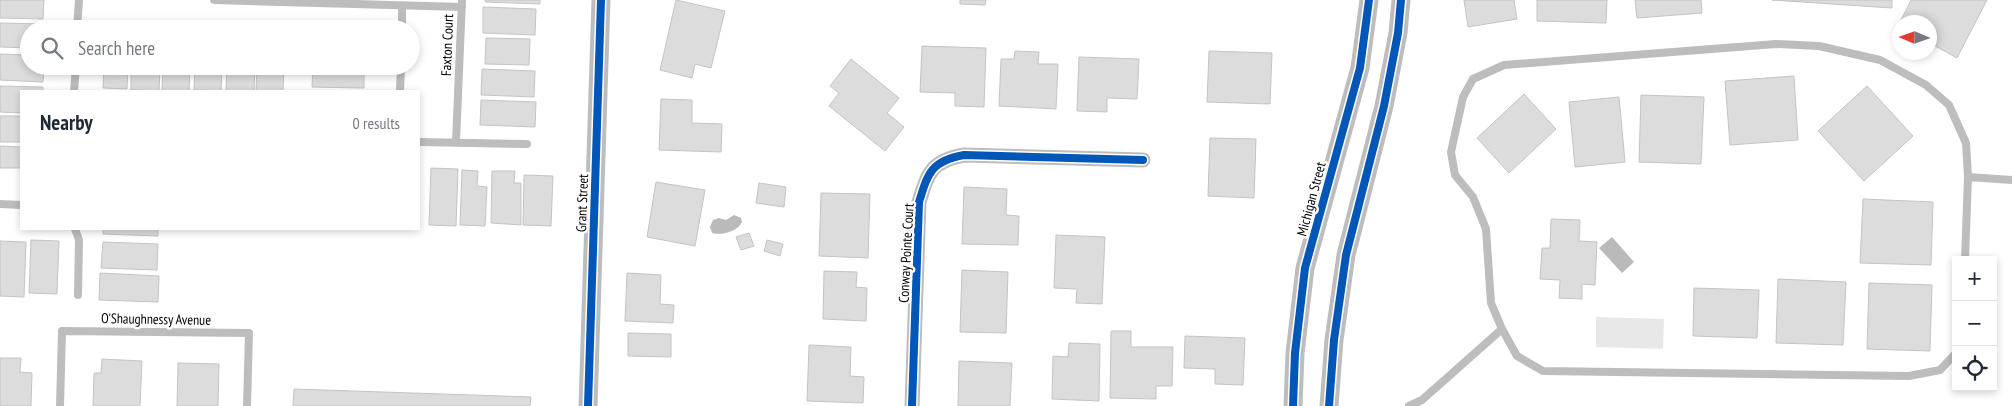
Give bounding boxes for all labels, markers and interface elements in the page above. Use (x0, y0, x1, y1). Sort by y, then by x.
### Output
street label: Faxton Court (437, 13, 457, 76)
north arrow (1892, 15, 1937, 60)
search box (20, 20, 420, 75)
icon: search (38, 34, 66, 62)
text: Search here (78, 36, 155, 60)
text: Nearby (40, 109, 93, 136)
text: 0 results (353, 113, 400, 133)
street label: Michigan Street (1292, 160, 1330, 238)
street label: Grant Street (572, 173, 592, 232)
street label: Conway Pointe Court (894, 203, 918, 303)
map controls (1952, 256, 1997, 391)
button: + (1952, 256, 1997, 301)
button: − (1952, 301, 1997, 346)
street label: O'Shaughnessy Avenue (101, 309, 211, 329)
button: locate (1952, 346, 1997, 391)

